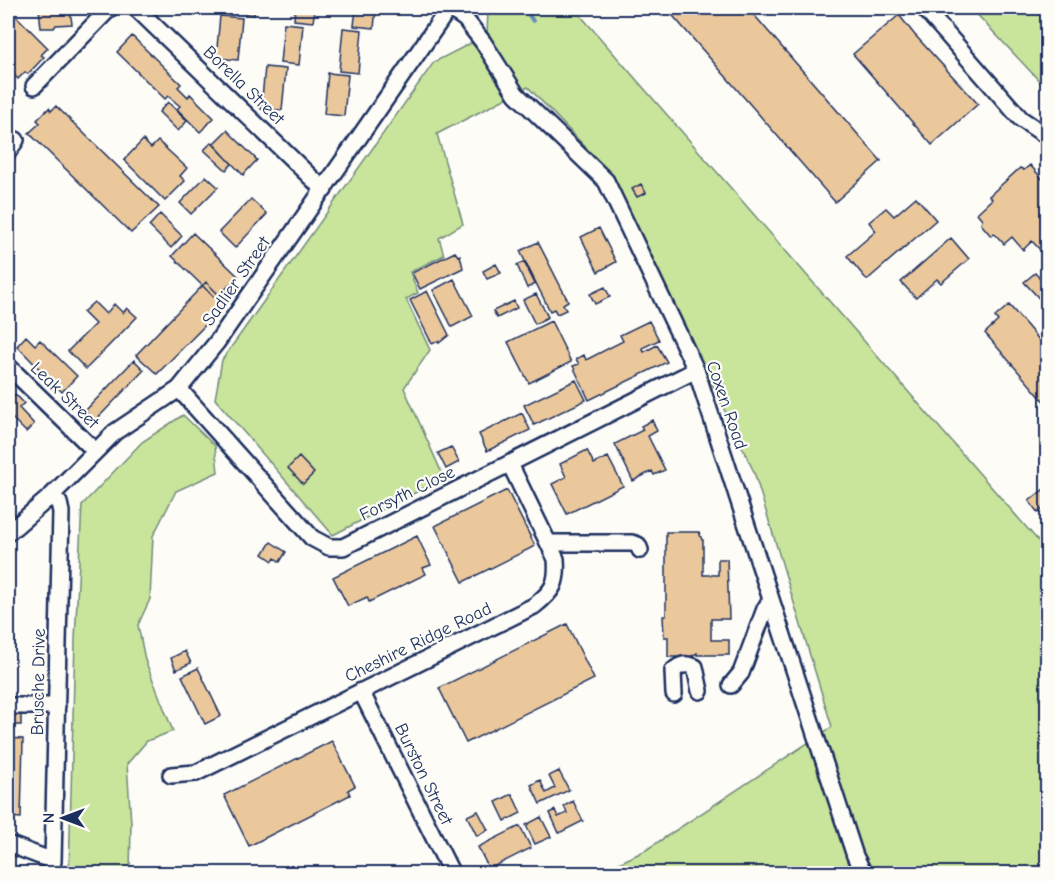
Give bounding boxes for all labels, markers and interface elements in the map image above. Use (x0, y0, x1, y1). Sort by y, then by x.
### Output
street label: Borella Street (199, 41, 289, 130)
street label: Sadlier Street (198, 232, 275, 330)
street label: Leak Street (26, 358, 104, 434)
street label: Coxen Road (702, 358, 751, 452)
street label: Forsyth Close (356, 461, 458, 526)
street label: Cheshire Ridge Road (341, 598, 495, 687)
street label: Brusche Drive (27, 628, 50, 736)
street label: Burston Street (390, 720, 458, 829)
north arrow (33, 788, 93, 848)
text: N (40, 813, 58, 823)

